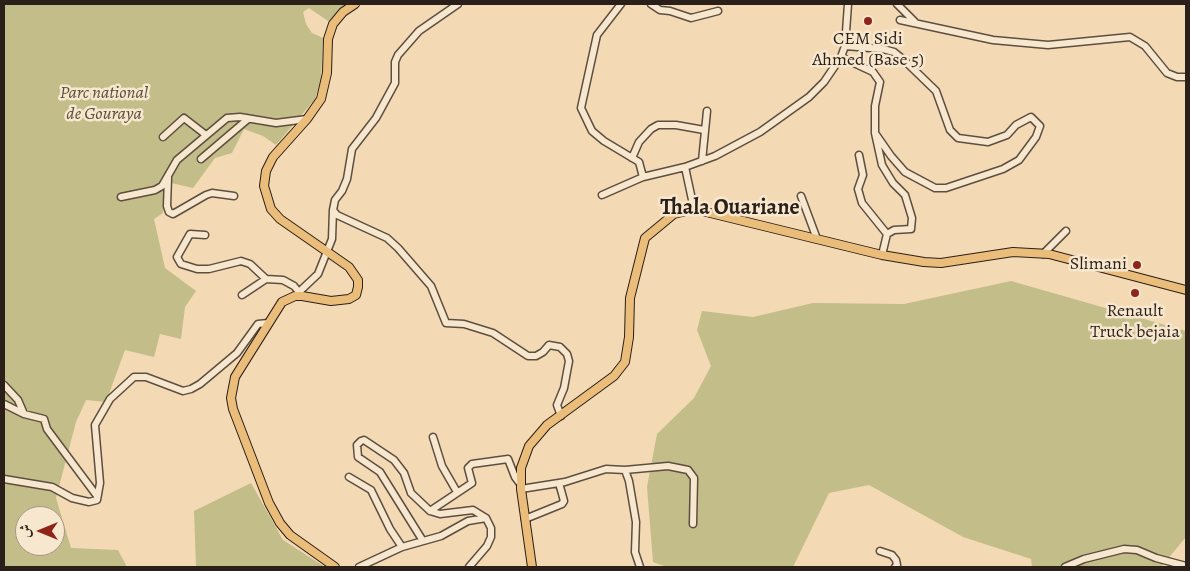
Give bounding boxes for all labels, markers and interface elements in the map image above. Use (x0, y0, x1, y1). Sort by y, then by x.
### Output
marker: CEM Sidi Ahmed (Base 5) (862, 15, 874, 27)
place label: CEM Sidi Ahmed (Base 5) (812, 29, 924, 72)
park label: Parc national de Gouraya (60, 83, 148, 126)
district label: Thala Ouariane (660, 196, 800, 222)
place label: Slimani (1070, 254, 1127, 276)
marker: Slimani (1131, 259, 1143, 271)
marker: Renault Truck bejaia (1129, 287, 1141, 299)
place label: Renault Truck bejaia (1090, 301, 1180, 344)
north arrow (15, 506, 65, 556)
text: ش (16, 524, 35, 538)

